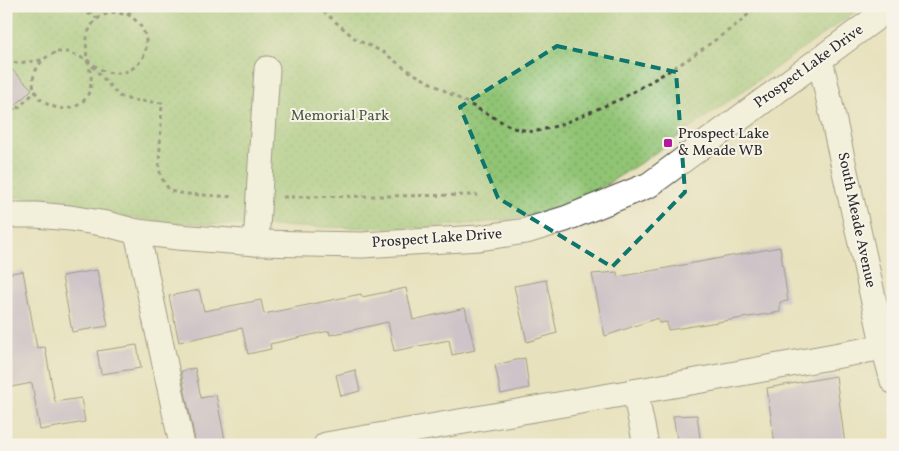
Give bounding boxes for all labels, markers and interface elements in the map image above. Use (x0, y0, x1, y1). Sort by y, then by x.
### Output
street label: Prospect Lake Drive (750, 20, 868, 114)
park label: Memorial Park (291, 106, 389, 127)
place label: Prospect Lake & Meade WB (678, 124, 769, 162)
marker: Prospect Lake & Meade WB (662, 137, 674, 149)
street label: South Meade Avenue (831, 150, 881, 290)
street label: Prospect Lake Drive (371, 224, 503, 254)

